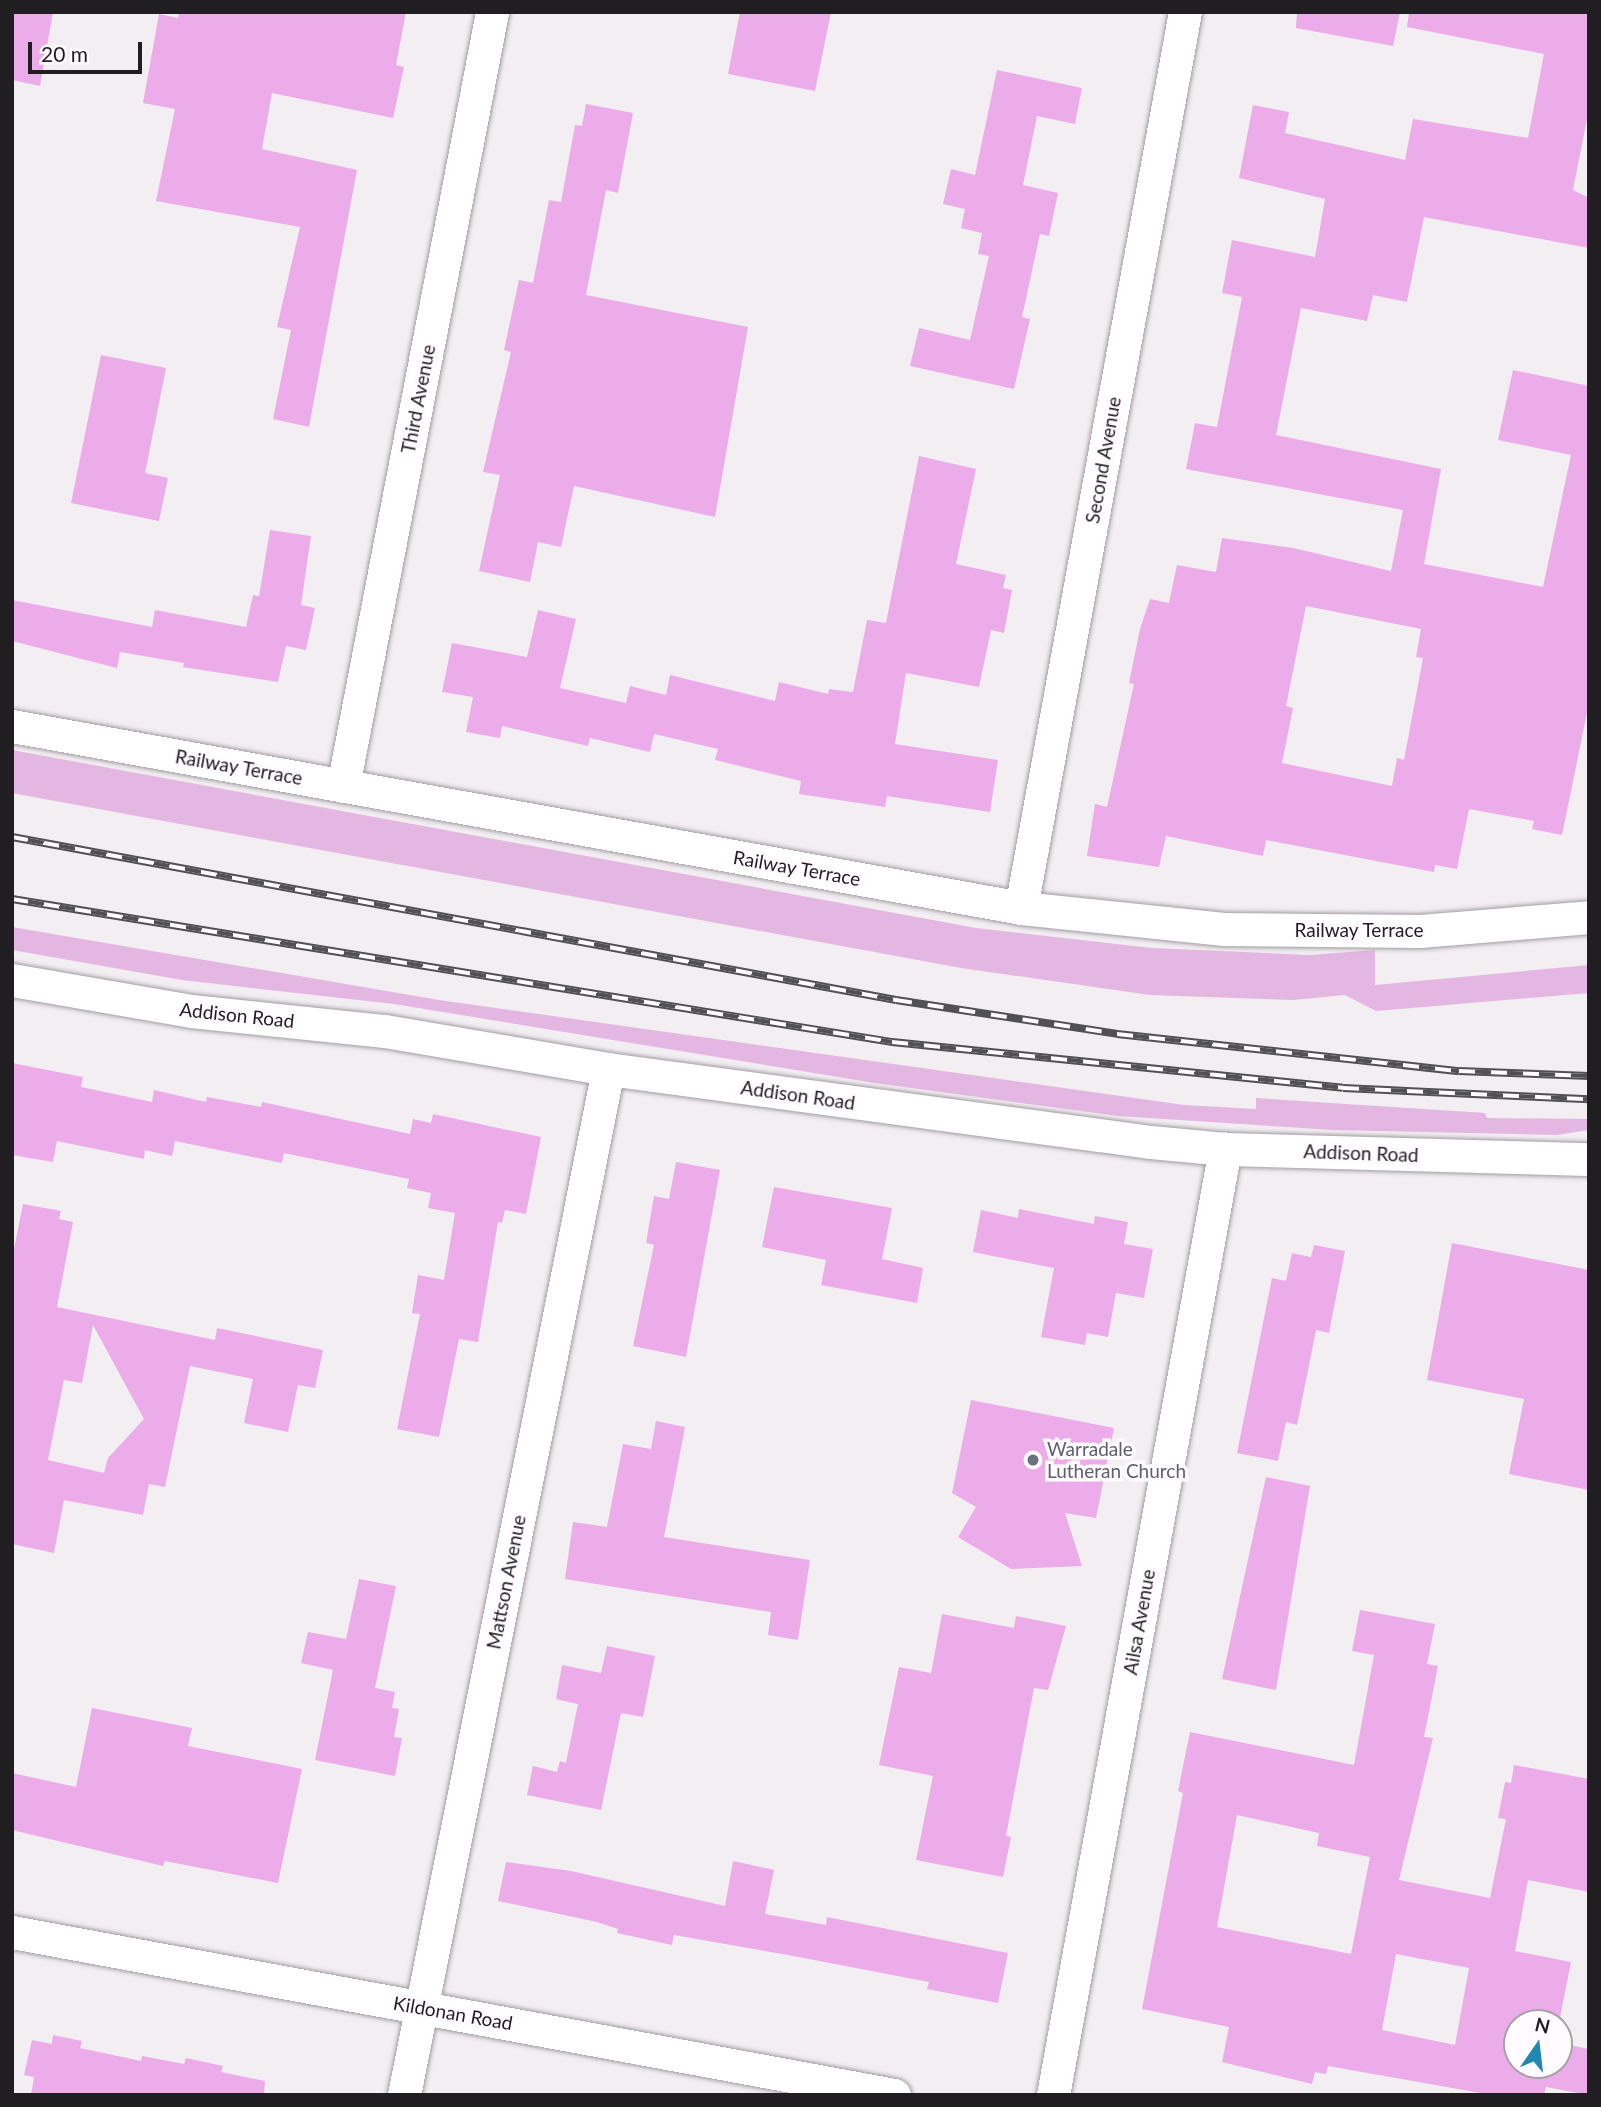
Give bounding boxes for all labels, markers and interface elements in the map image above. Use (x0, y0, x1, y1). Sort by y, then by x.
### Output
scale bar (32, 28, 145, 72)
text: 20 m (41, 41, 88, 66)
street label: Third Avenue (396, 342, 440, 456)
street label: Second Avenue (1081, 395, 1125, 525)
street label: Railway Terrace (173, 744, 305, 790)
street label: Railway Terrace (731, 845, 863, 891)
street label: Railway Terrace (1294, 919, 1424, 941)
street label: Addison Road (179, 998, 295, 1032)
street label: Addison Road (739, 1076, 857, 1114)
street label: Addison Road (1303, 1140, 1419, 1166)
place label: Warradale Lutheran Church (1047, 1438, 1186, 1482)
marker: Warradale Lutheran Church (1025, 1452, 1041, 1468)
street label: Mattson Avenue (482, 1513, 530, 1651)
street label: Ailsa Avenue (1118, 1567, 1160, 1677)
street label: Kildonan Road (392, 1991, 514, 2035)
north arrow (1503, 2009, 1573, 2079)
text: N (1533, 2012, 1553, 2038)

